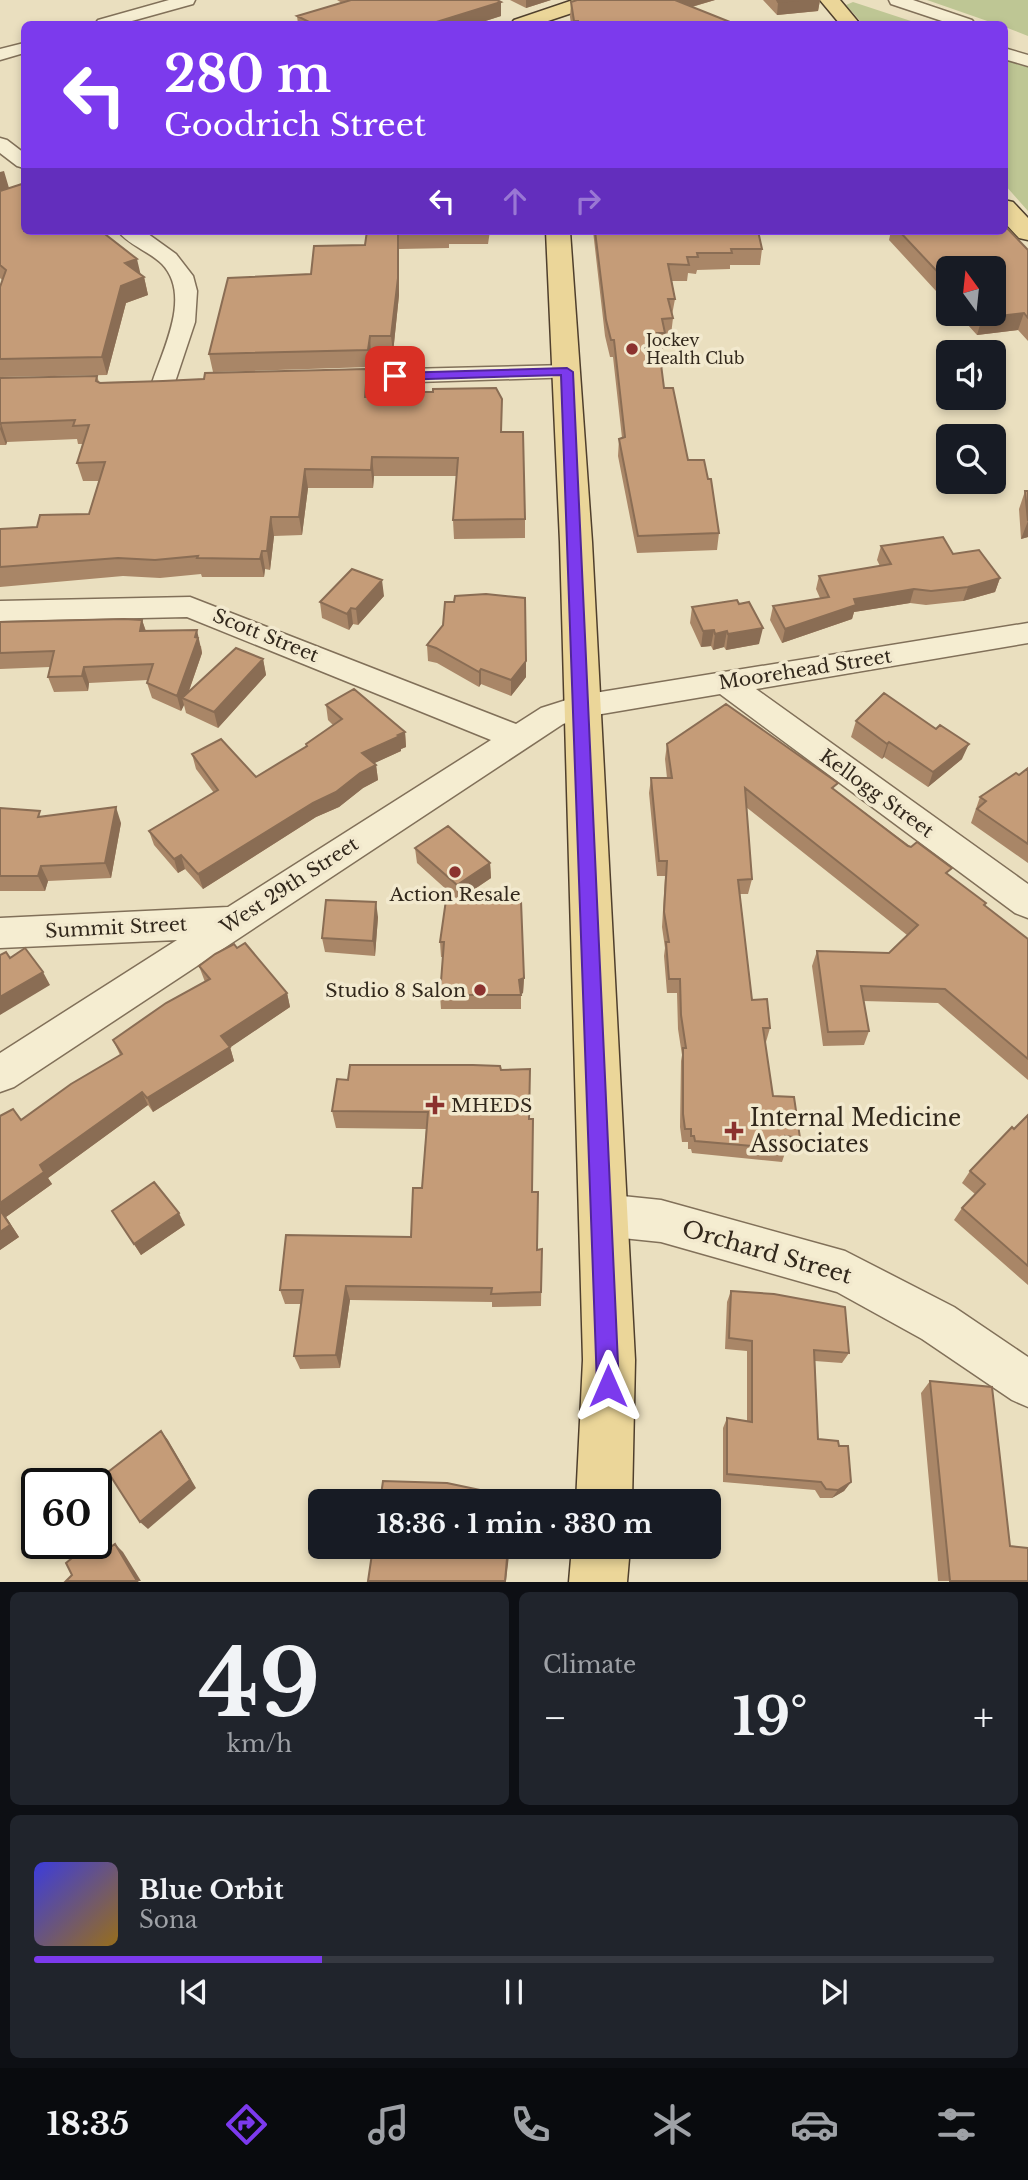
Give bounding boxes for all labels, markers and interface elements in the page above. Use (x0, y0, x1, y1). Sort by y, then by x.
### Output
text: 280 m (164, 44, 331, 105)
icon: left (49, 49, 140, 140)
text: Goodrich Street (164, 105, 426, 145)
icon: left (423, 182, 461, 220)
icon: ahead (496, 182, 534, 220)
icon: right (569, 182, 607, 220)
north arrow (936, 256, 1006, 326)
map controls (936, 256, 1006, 494)
place label: Jockey Health Club (644, 330, 745, 368)
button: sound (936, 340, 1006, 410)
marker: Jockey Health Club (624, 341, 640, 357)
pin (365, 346, 425, 406)
icon: arrive (376, 357, 414, 395)
button: search (936, 424, 1006, 494)
street label: Scott Street (210, 604, 323, 667)
street label: Moorehead Street (717, 644, 894, 695)
street label: Kellogg Street (815, 744, 939, 843)
street label: West 29th Street (215, 832, 363, 939)
marker: Action Resale (447, 864, 463, 880)
place label: Action Resale (388, 883, 521, 906)
street label: Summit Street (45, 912, 188, 943)
place label: Studio 8 Salon (325, 979, 466, 1002)
marker: Studio 8 Salon (472, 982, 488, 998)
place label: MHEDS (451, 1094, 532, 1117)
marker: MHEDS (425, 1095, 445, 1115)
place label: Internal Medicine Associates (749, 1104, 961, 1158)
marker: Internal Medicine Associates (724, 1121, 744, 1141)
street label: Orchard Street (679, 1214, 855, 1290)
position arrow (571, 1349, 645, 1423)
speed limit sign: 60 (21, 1468, 112, 1559)
text: 18:36 · 1 min · 330 m (377, 1508, 652, 1540)
text: 49 (199, 1628, 320, 1741)
text: Climate (543, 1651, 636, 1679)
text: 19° (733, 1685, 808, 1749)
text: − (543, 1694, 567, 1741)
text: + (973, 1694, 994, 1741)
text: km/h (227, 1730, 292, 1758)
text: Blue Orbit (139, 1874, 284, 1906)
text: Sona (139, 1906, 197, 1934)
icon: previous (175, 1973, 213, 2011)
icon: pause (495, 1973, 533, 2011)
icon: next (815, 1973, 853, 2011)
icon: directions (222, 2100, 271, 2149)
icon: music (364, 2100, 413, 2149)
icon: phone (506, 2100, 555, 2149)
icon: climate (648, 2100, 697, 2149)
icon: car (790, 2100, 839, 2149)
icon: filters (932, 2100, 981, 2149)
text: 18:35 (47, 2104, 129, 2144)

